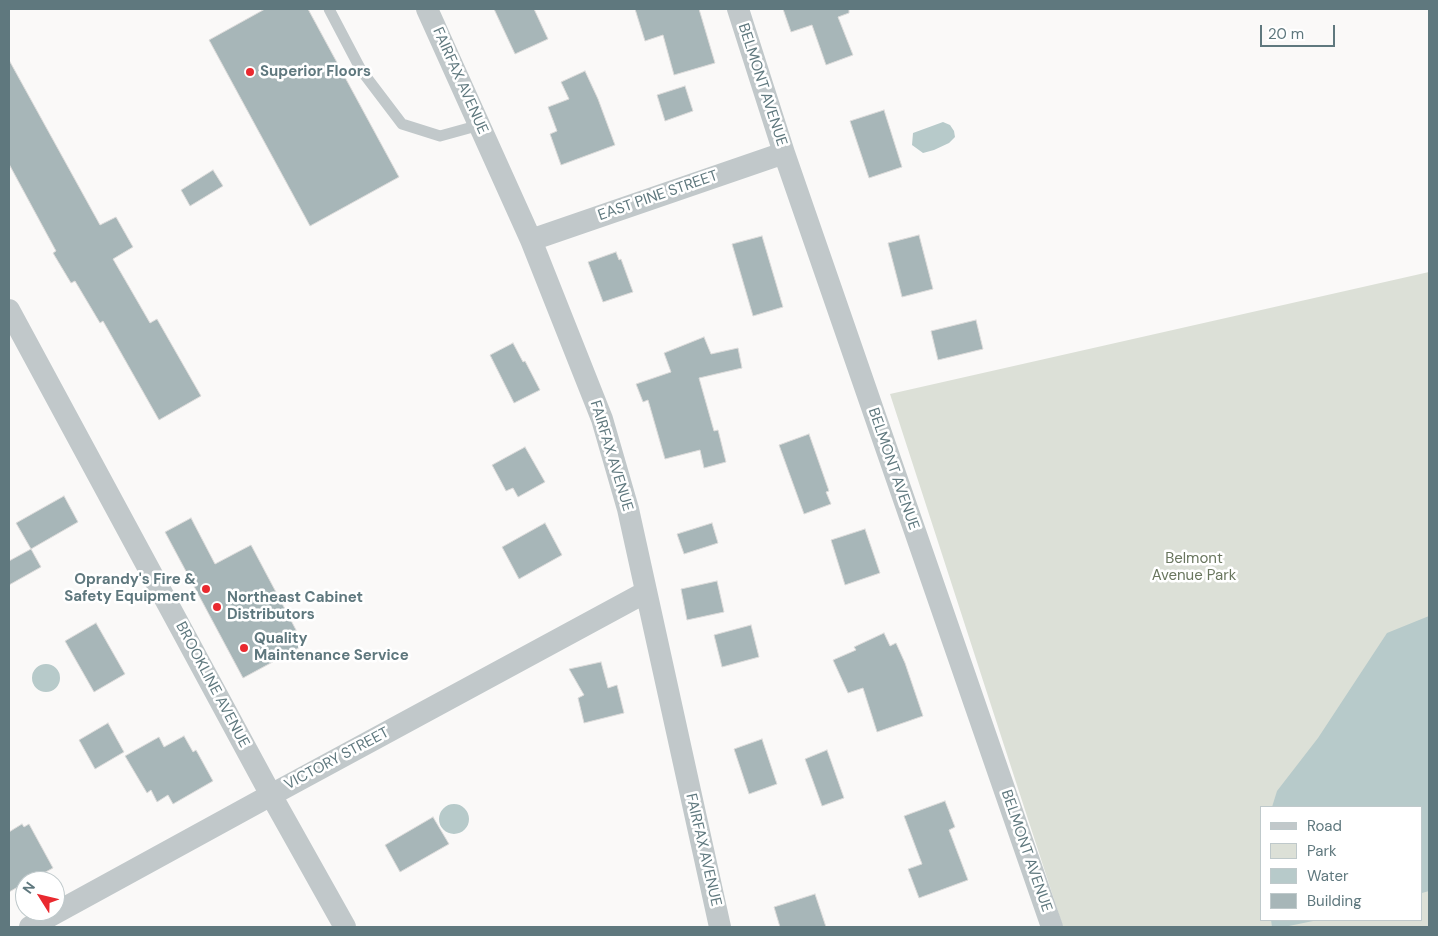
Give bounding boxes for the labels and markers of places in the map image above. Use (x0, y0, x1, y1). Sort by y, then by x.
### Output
place label: Superior Floors (260, 63, 371, 81)
marker: Superior Floors (244, 66, 256, 78)
place label: Oprandy's Fire & Safety Equipment (64, 571, 196, 606)
marker: Oprandy's Fire & Safety Equipment (200, 583, 212, 595)
place label: Northeast Cabinet Distributors (227, 589, 363, 624)
marker: Northeast Cabinet Distributors (211, 601, 223, 613)
place label: Quality Maintenance Service (254, 630, 409, 665)
marker: Quality Maintenance Service (238, 642, 250, 654)

